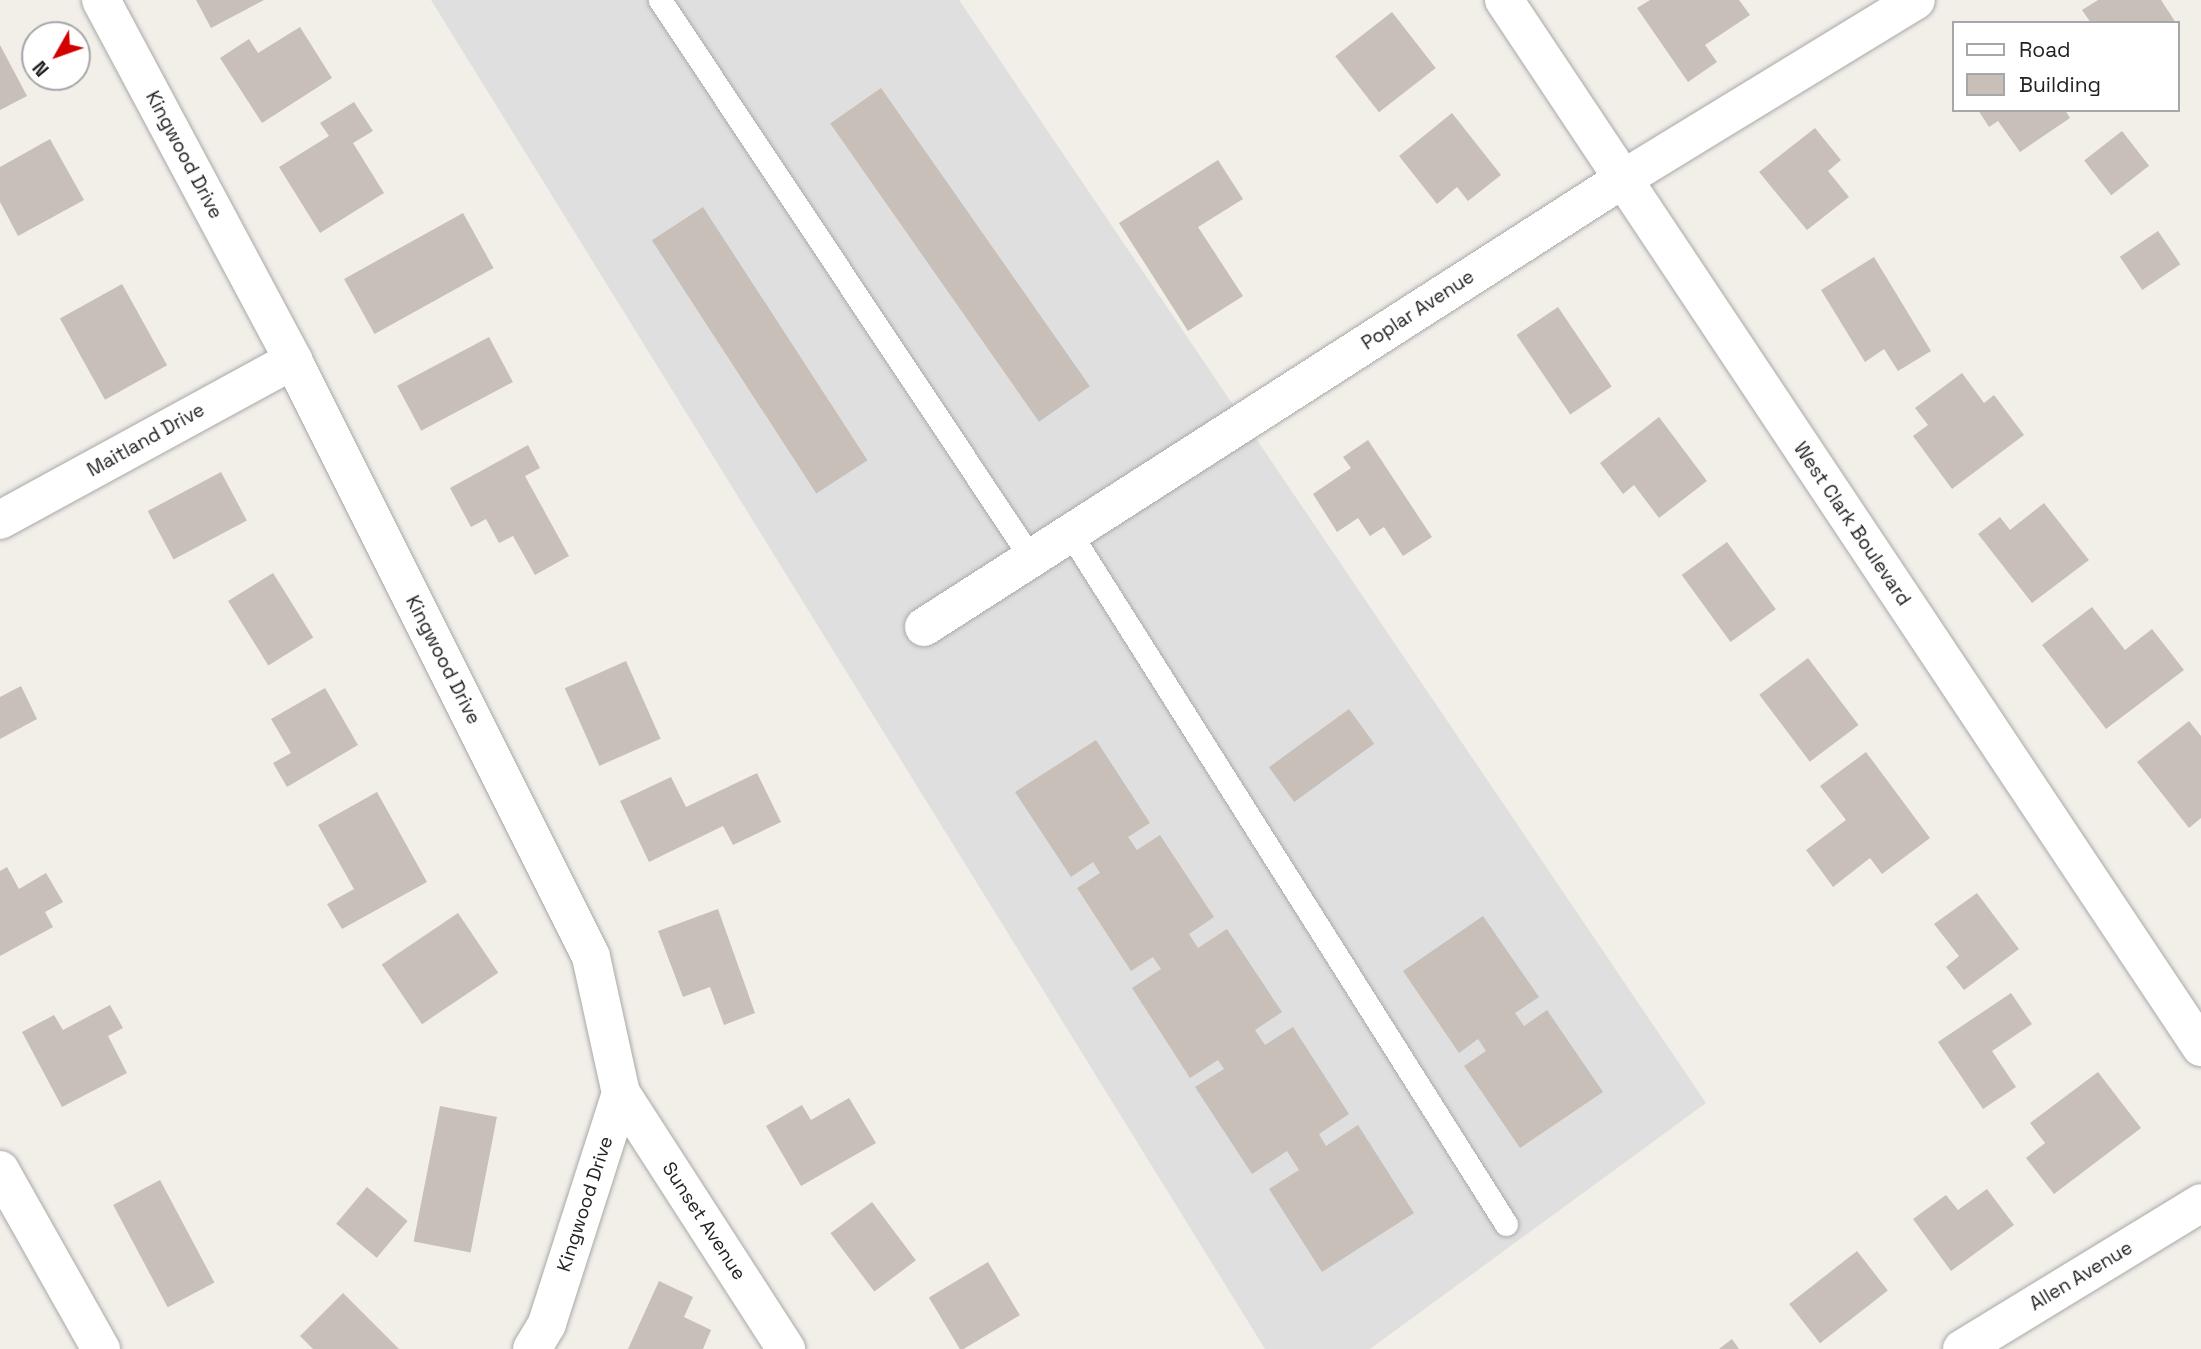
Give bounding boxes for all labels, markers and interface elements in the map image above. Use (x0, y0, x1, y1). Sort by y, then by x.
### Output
north arrow (21, 21, 91, 91)
legend (1952, 21, 2180, 112)
text: Road (2019, 36, 2071, 63)
text: N (27, 56, 55, 81)
text: Building (2019, 71, 2101, 98)
street label: Kingwood Drive (141, 87, 227, 223)
street label: Poplar Avenue (1357, 265, 1479, 355)
street label: Maitland Drive (83, 398, 209, 482)
street label: West Clark Boulevard (1789, 438, 1915, 610)
street label: Kingwood Drive (401, 592, 485, 728)
street label: Kingwood Drive (552, 1133, 618, 1275)
street label: Sunset Avenue (657, 1158, 751, 1284)
street label: Allen Avenue (2025, 1236, 2137, 1316)

